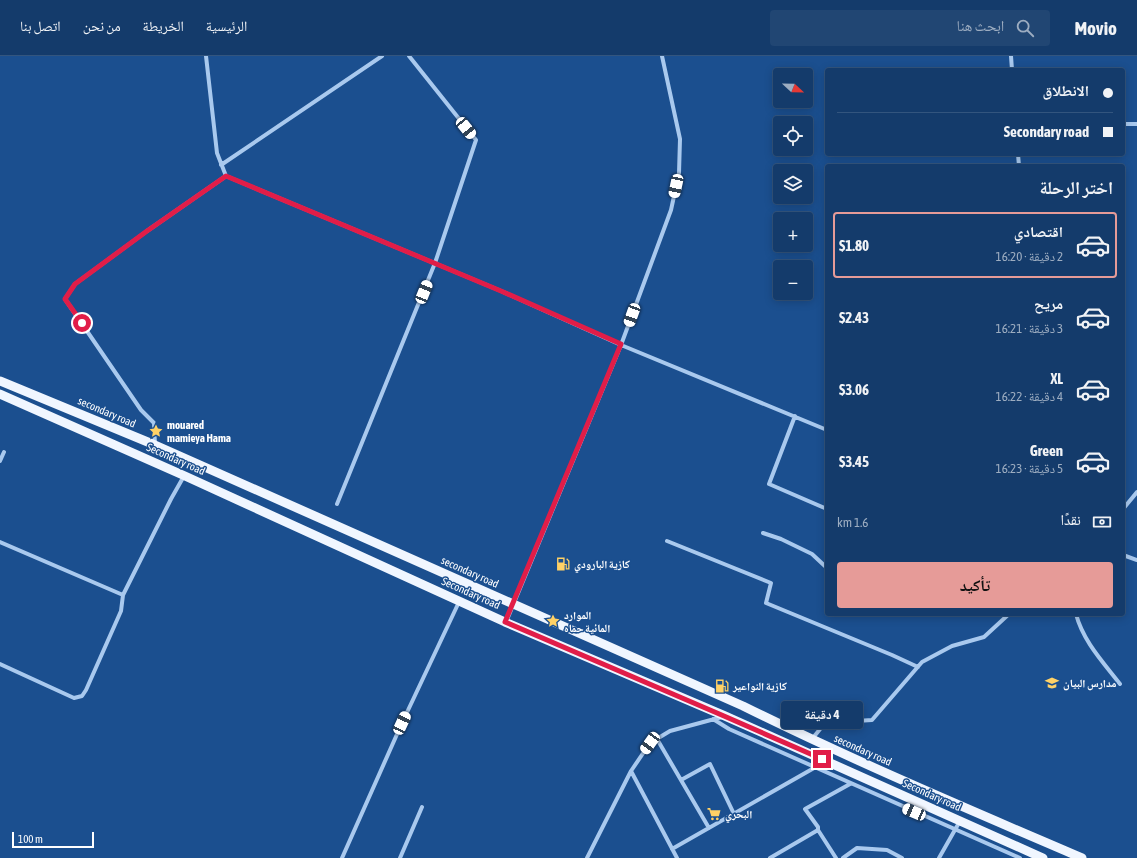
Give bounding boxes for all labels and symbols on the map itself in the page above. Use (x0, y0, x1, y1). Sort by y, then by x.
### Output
north arrow (773, 68, 813, 108)
car (454, 115, 478, 141)
car (668, 173, 684, 199)
car (414, 279, 434, 305)
car (622, 302, 642, 328)
route start (73, 314, 91, 332)
street label: secondary road (76, 394, 138, 430)
place label: mouared mamieya Hama (167, 419, 231, 444)
place icon: mouared mamieya Hama (148, 423, 164, 439)
street label: Secondary road (145, 441, 207, 477)
street label: secondary road (439, 554, 501, 590)
fuel station icon: كازية البارودي (555, 556, 571, 572)
place label: كازية البارودي (574, 558, 630, 573)
street label: Secondary road (440, 575, 502, 611)
place label: الموارد المائية حماه (564, 609, 610, 634)
place icon: الموارد المائية حماه (545, 613, 561, 629)
school or university icon: مدارس البيان (1044, 675, 1060, 691)
place label: مدارس البيان (1063, 677, 1116, 691)
fuel station icon: كازية النواعير (714, 678, 730, 694)
place label: كازية النواعير (732, 680, 787, 693)
callout: 4 دقيقة (781, 701, 863, 729)
car (391, 710, 413, 736)
car (638, 730, 662, 756)
street label: secondary road (832, 732, 894, 768)
route end (813, 750, 831, 768)
street label: Secondary road (901, 777, 963, 813)
car (901, 802, 927, 822)
supermarket icon: البحري (706, 806, 722, 822)
place label: البحري (725, 808, 752, 823)
scale bar (12, 830, 94, 849)

